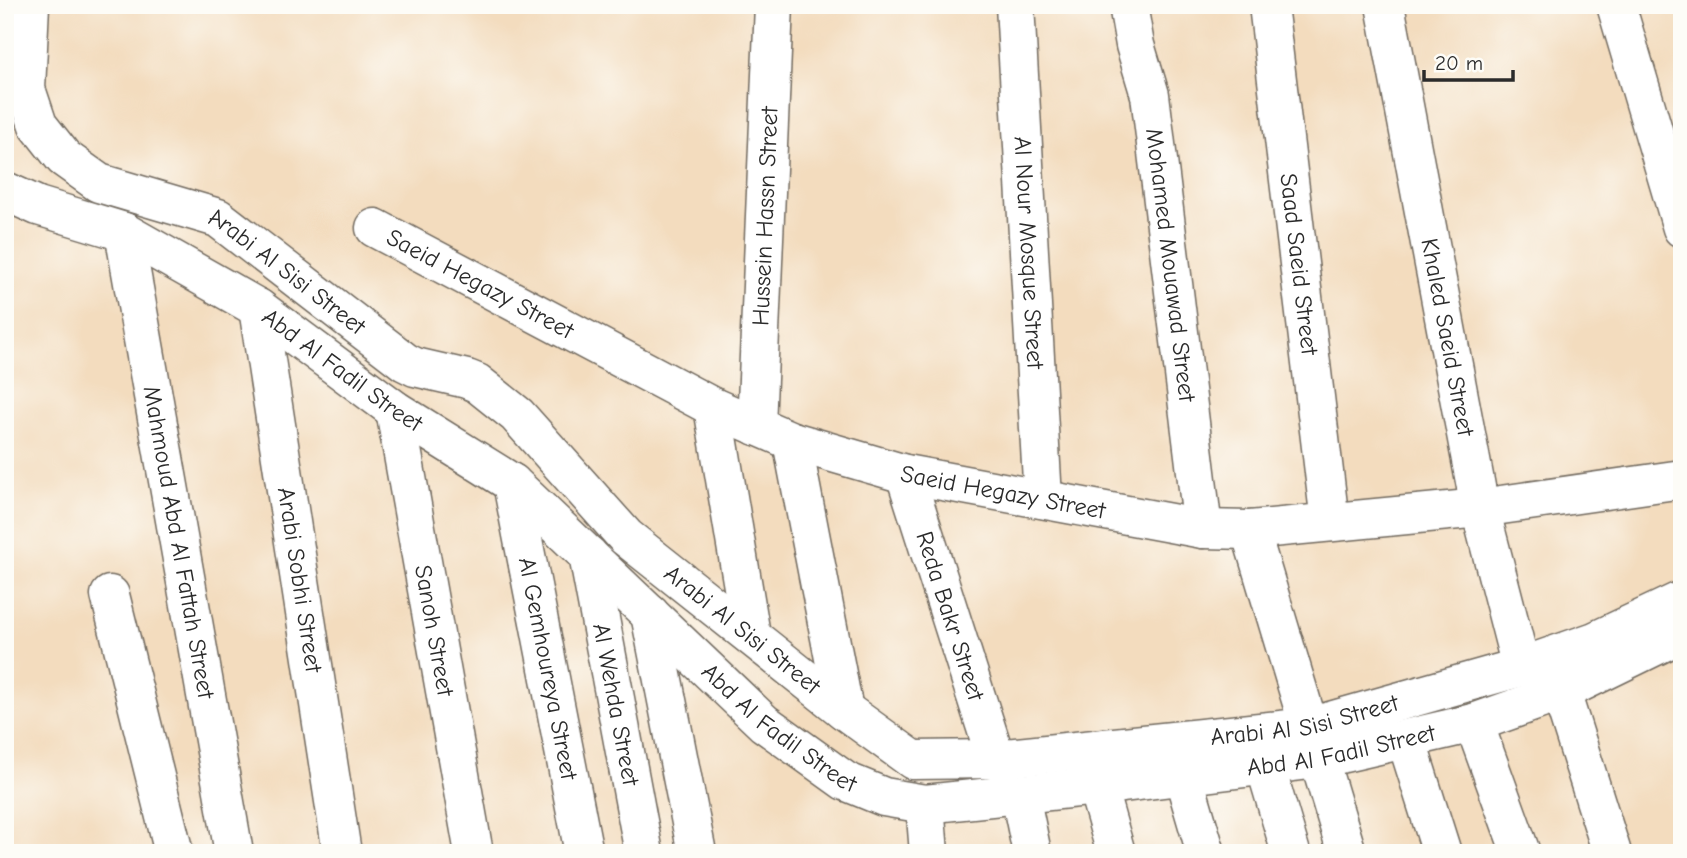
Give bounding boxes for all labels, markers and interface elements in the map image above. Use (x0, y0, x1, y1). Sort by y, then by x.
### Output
scale bar (1424, 38, 1514, 82)
text: 20 m (1435, 51, 1483, 75)
street label: Hussein Hassn Street (746, 105, 784, 326)
street label: Mohamed Mouawad Street (1140, 127, 1201, 404)
street label: Al Nour Mosque Street (1008, 135, 1050, 371)
street label: Saad Saeid Street (1274, 172, 1324, 358)
street label: Arabi Al Sisi Street (206, 202, 372, 341)
street label: Saeid Hegazy Street (382, 223, 579, 345)
street label: Khaled Saeid Street (1415, 236, 1480, 439)
street label: Abd Al Fadil Street (257, 302, 429, 438)
street label: Mahmoud Abd Al Fattah Street (137, 384, 221, 702)
street label: Saeid Hegazy Street (898, 459, 1109, 525)
street label: Arabi Sobhi Street (272, 485, 328, 675)
street label: Reda Bakr Street (910, 528, 991, 705)
street label: Al Gemhoureya Street (513, 555, 584, 783)
street label: Arabi Al Sisi Street (659, 559, 827, 701)
street label: Sanoh Street (409, 563, 460, 699)
street label: Al Wehda Street (587, 621, 645, 789)
street label: Abd Al Fadil Street (696, 657, 862, 799)
street label: Arabi Al Sisi Street (1209, 688, 1403, 751)
street label: Abd Al Fadil Street (1245, 718, 1439, 782)

